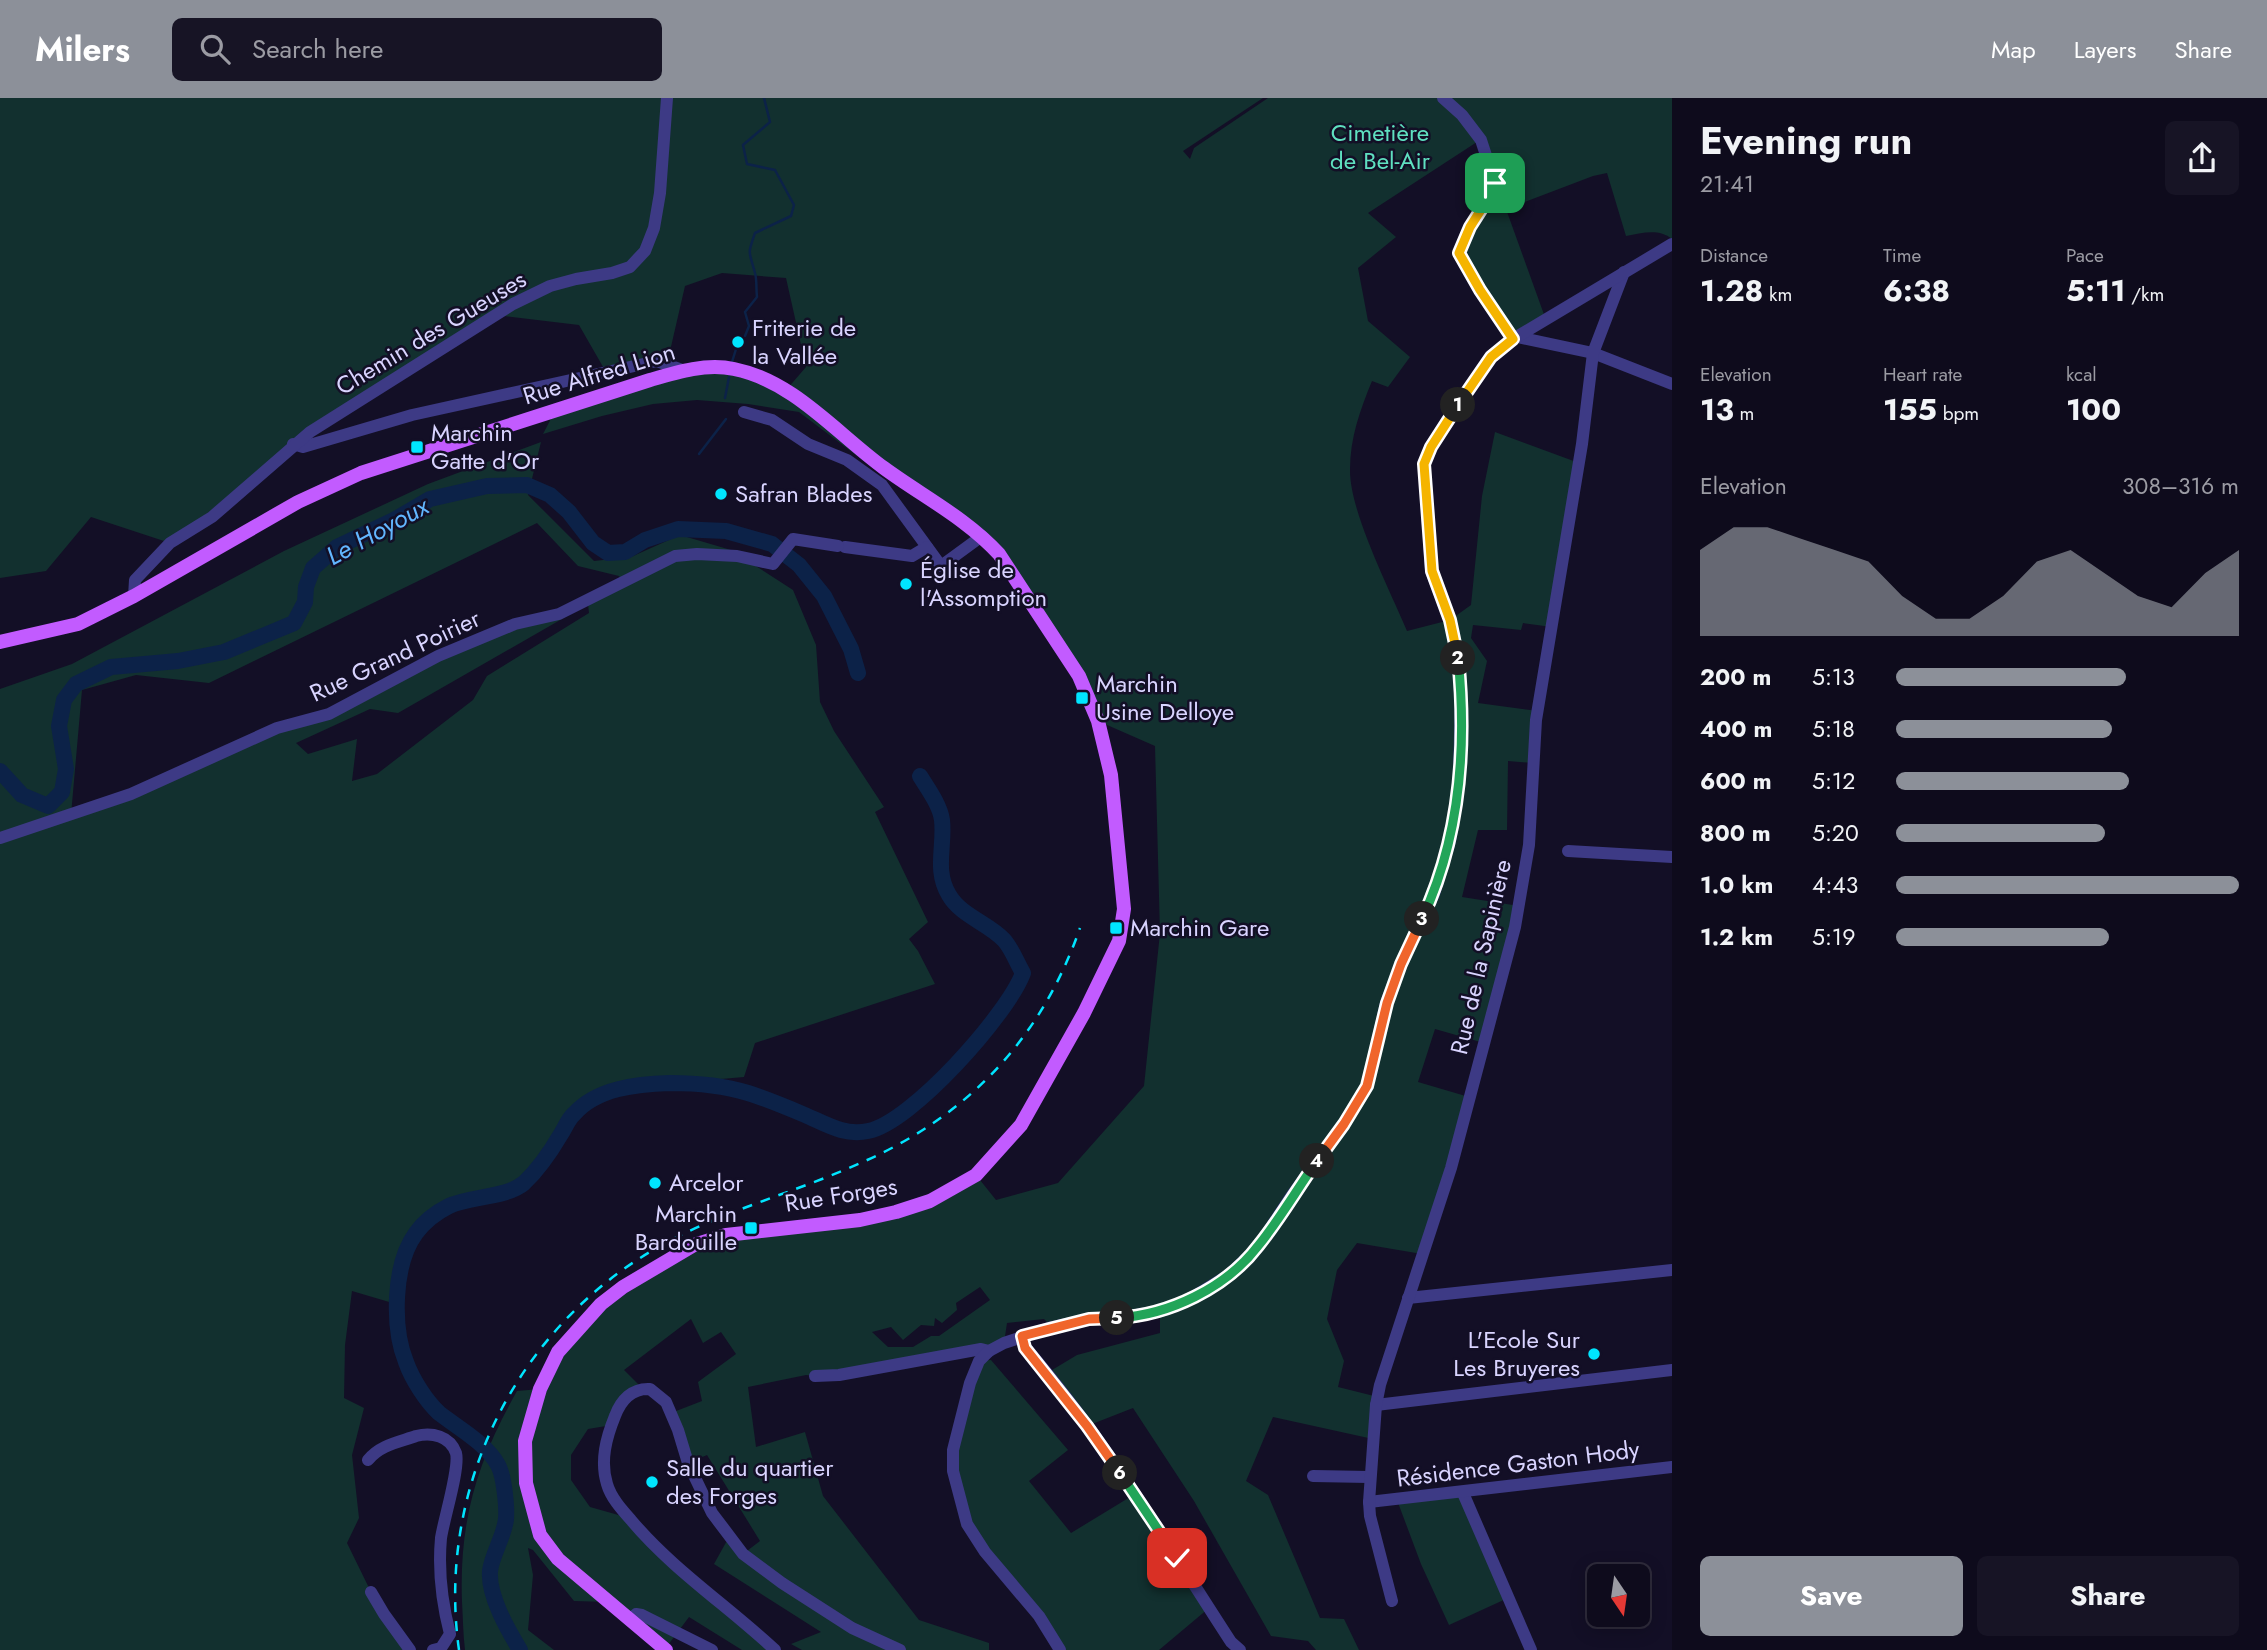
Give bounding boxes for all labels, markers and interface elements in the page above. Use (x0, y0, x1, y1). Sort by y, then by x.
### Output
search box (172, 18, 662, 81)
text: Milers (35, 26, 130, 73)
icon: search (196, 30, 234, 68)
text: Search here (252, 30, 383, 68)
text: Map (1991, 32, 2036, 67)
text: Layers (2074, 32, 2136, 67)
text: Share (2174, 32, 2232, 67)
text: Evening run (1700, 113, 1912, 168)
park label: Cimetière de Bel-Air (1330, 115, 1431, 178)
button: share (2165, 121, 2239, 195)
pin (1465, 153, 1525, 213)
icon: arrive (1476, 164, 1514, 202)
text: 21:41 (1700, 167, 1754, 201)
text: Distance (1700, 242, 1768, 269)
text: Time (1883, 242, 1921, 269)
text: Pace (2066, 242, 2104, 269)
street label: Chemin des Gueuses (329, 262, 533, 403)
text: 1.28 (1700, 269, 1763, 312)
text: 6:38 (1883, 269, 1950, 312)
text: 5:11 (2066, 269, 2126, 312)
text: km (1763, 281, 1792, 308)
text: /km (2126, 281, 2164, 308)
place label: Friterie de la Vallée (752, 310, 856, 373)
street label: Rue Alfred Lion (518, 334, 679, 413)
marker: Friterie de la Vallée (730, 334, 746, 350)
text: Elevation (1700, 361, 1772, 388)
text: Heart rate (1883, 361, 1962, 388)
text: kcal (2066, 361, 2097, 388)
pin: 1 (1440, 388, 1476, 422)
text: 13 (1700, 388, 1734, 431)
text: 155 (1883, 388, 1937, 431)
text: 100 (2066, 388, 2121, 431)
text: 1 (1453, 391, 1462, 418)
text: m (1734, 400, 1754, 427)
text: bpm (1937, 400, 1979, 427)
place label: Marchin Gatte d'Or (431, 415, 540, 478)
marker: Marchin Gatte d'Or (409, 439, 425, 455)
text: Elevation (1700, 469, 1787, 503)
text: 308–316 m (2122, 469, 2239, 503)
place label: Safran Blades (735, 476, 872, 511)
marker: Safran Blades (713, 486, 729, 502)
water label: Le Hoyoux (319, 487, 436, 575)
place label: Église de l'Assomption (920, 552, 1047, 615)
marker: Église de l'Assomption (898, 576, 914, 592)
street label: Rue Grand Poirier (304, 600, 486, 710)
pin: 2 (1440, 640, 1476, 676)
text: 2 (1451, 644, 1464, 671)
text: 200 m (1700, 660, 1771, 694)
text: 5:13 (1812, 660, 1855, 694)
place label: Marchin Usine Delloye (1096, 666, 1234, 729)
marker: Marchin Usine Delloye (1074, 690, 1090, 706)
text: 400 m (1700, 712, 1772, 746)
text: 5:18 (1812, 712, 1855, 746)
text: 600 m (1700, 764, 1772, 798)
text: 5:12 (1812, 764, 1855, 798)
text: 800 m (1700, 816, 1771, 850)
text: 5:20 (1812, 816, 1859, 850)
street label: Rue de la Sapinière (1441, 856, 1520, 1058)
text: 1.0 km (1700, 868, 1773, 902)
text: 4:43 (1812, 868, 1858, 902)
pin: 3 (1404, 902, 1440, 936)
text: 3 (1416, 905, 1427, 932)
place label: Marchin Gare (1130, 910, 1269, 945)
marker: Marchin Gare (1108, 920, 1124, 936)
text: 1.2 km (1700, 920, 1773, 954)
text: 5:19 (1812, 920, 1855, 954)
pin: 4 (1300, 1144, 1334, 1178)
text: 4 (1310, 1147, 1323, 1174)
place label: Arcelor (669, 1165, 744, 1200)
street label: Rue Forges (782, 1168, 900, 1221)
marker: Arcelor (647, 1175, 663, 1191)
place label: Marchin Bardouille (635, 1196, 737, 1259)
marker: Marchin Bardouille (743, 1220, 759, 1236)
pin: 5 (1100, 1300, 1134, 1336)
text: 5 (1110, 1304, 1123, 1331)
place label: L'Ecole Sur Les Bruyeres (1453, 1322, 1581, 1385)
marker: L'Ecole Sur Les Bruyeres (1586, 1346, 1602, 1362)
street label: Résidence Gaston Hody (1395, 1431, 1642, 1496)
place label: Salle du quartier des Forges (666, 1450, 834, 1513)
pin: 6 (1102, 1456, 1138, 1490)
text: 6 (1113, 1459, 1126, 1486)
marker: Salle du quartier des Forges (644, 1474, 660, 1490)
pin (1147, 1528, 1207, 1588)
icon: check (1158, 1539, 1196, 1577)
button: Save (1700, 1556, 1963, 1636)
button: Share (1977, 1556, 2239, 1636)
north arrow (1587, 1564, 1650, 1628)
map controls (1587, 1564, 1650, 1627)

